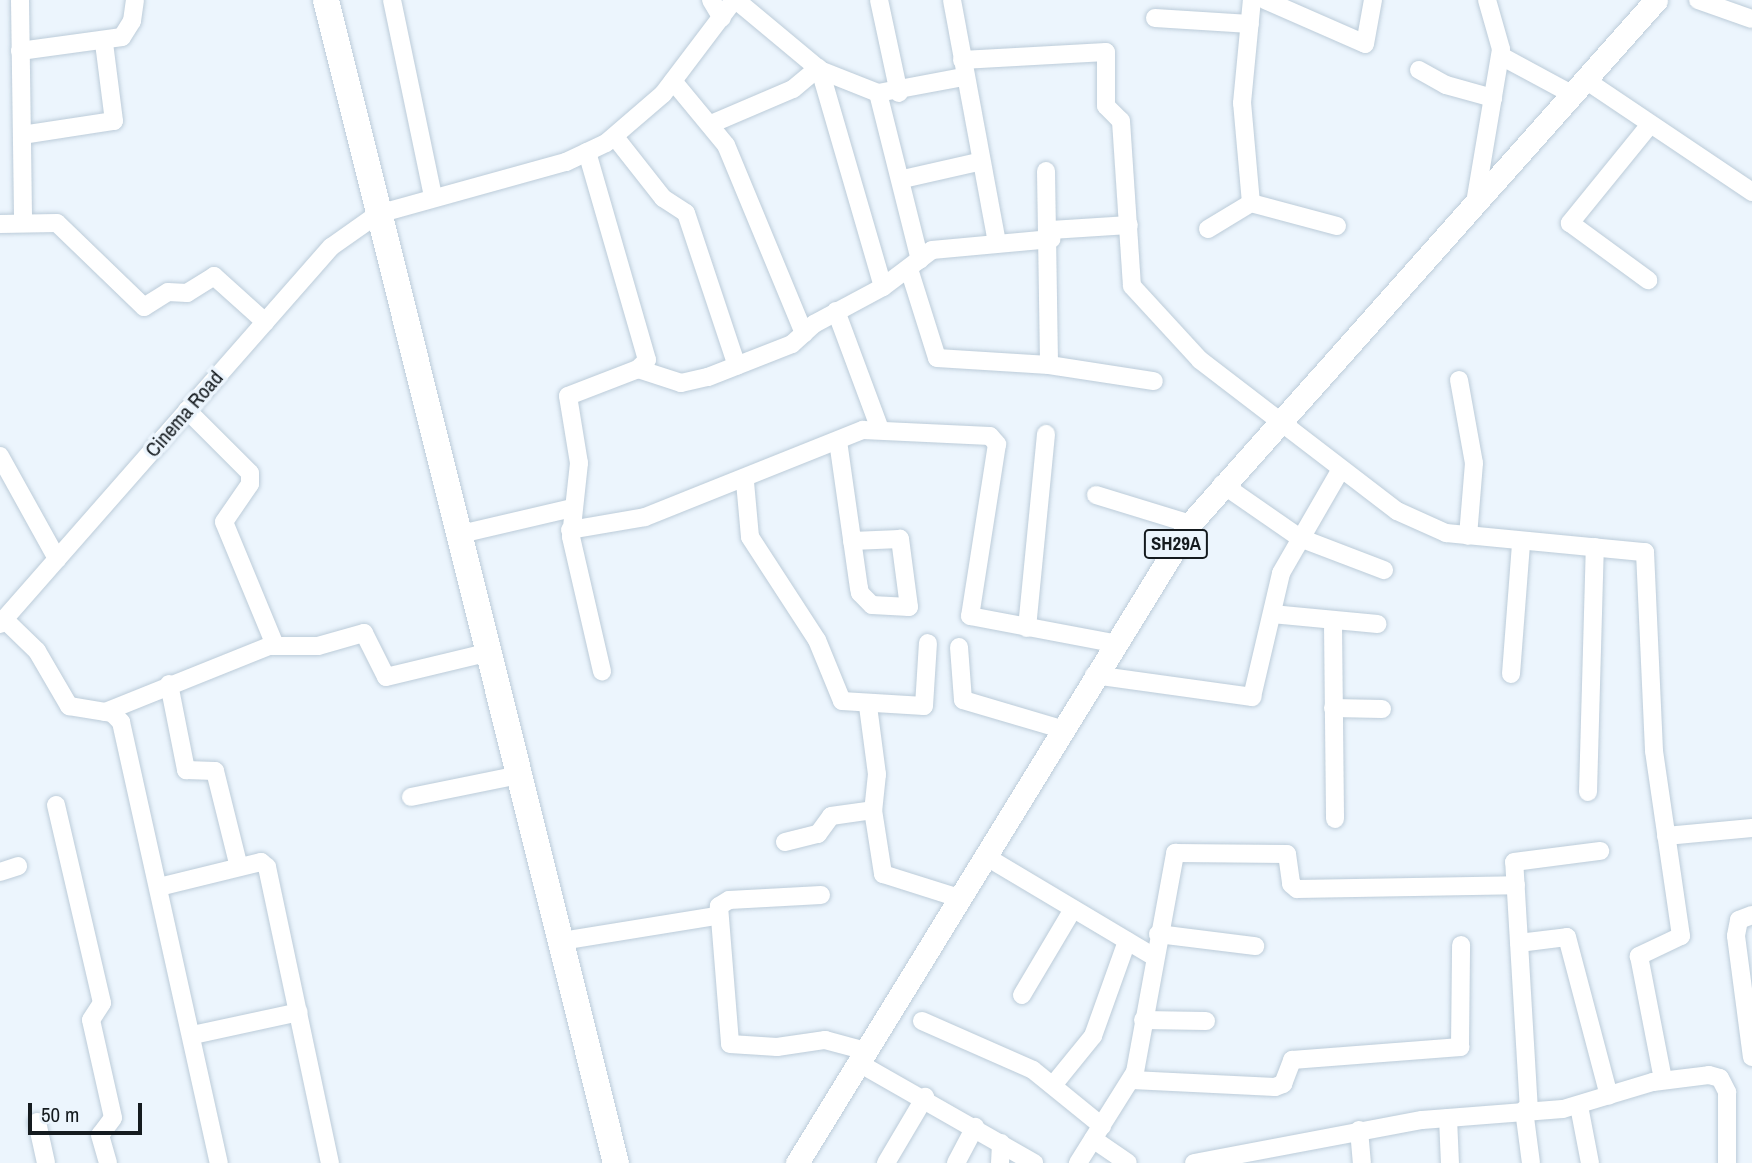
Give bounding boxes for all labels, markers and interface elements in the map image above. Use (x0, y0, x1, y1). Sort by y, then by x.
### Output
street label: Cinema Road (140, 366, 228, 462)
road number: SH29A (1143, 528, 1209, 559)
scale bar (32, 1090, 145, 1134)
text: 50 m (41, 1100, 79, 1129)

